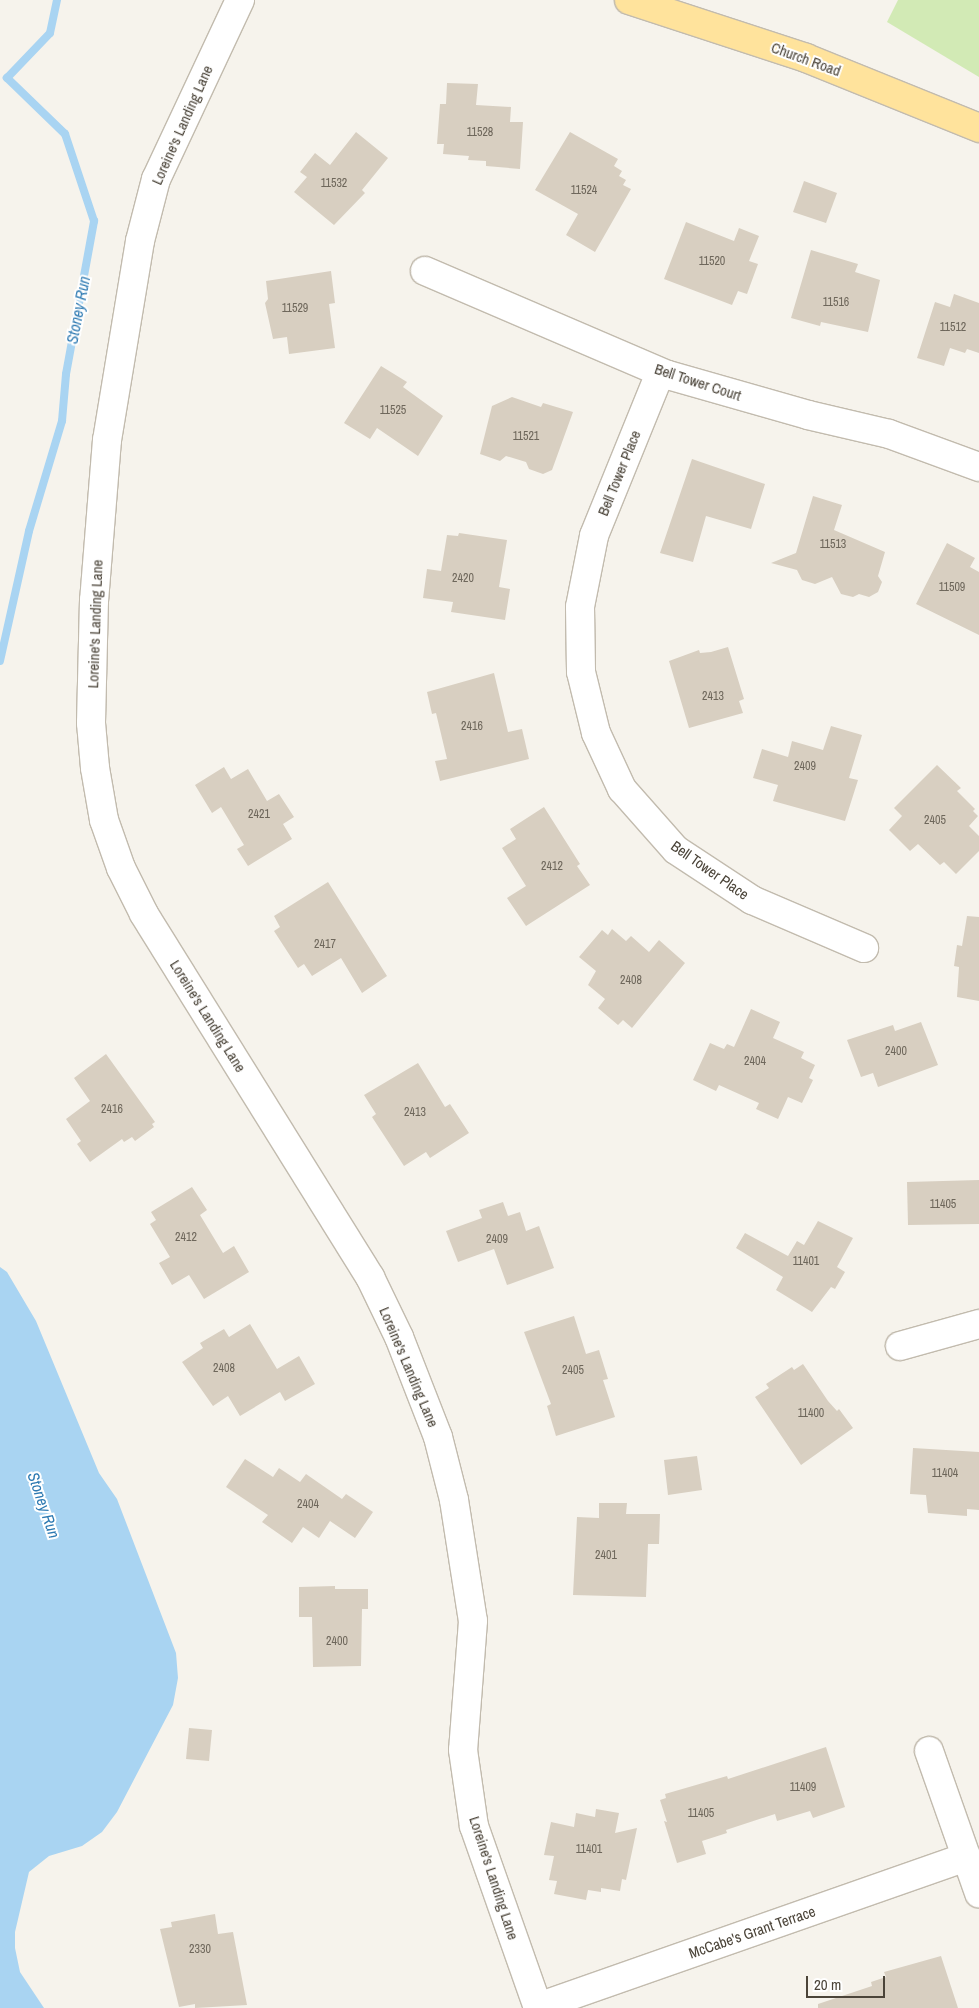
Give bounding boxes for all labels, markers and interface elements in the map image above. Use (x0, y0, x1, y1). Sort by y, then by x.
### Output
street label: Church Road (769, 38, 843, 80)
street label: Loreine's Landing Lane (148, 62, 216, 188)
house number: 11528 (467, 126, 493, 140)
house number: 11532 (321, 177, 347, 191)
house number: 11524 (571, 184, 597, 198)
house number: 11520 (699, 255, 725, 269)
water label: Stoney Run (62, 275, 94, 345)
house number: 11516 (823, 296, 849, 310)
house number: 11529 (282, 302, 308, 316)
house number: 11512 (940, 321, 966, 335)
street label: Bell Tower Court (652, 359, 744, 405)
house number: 11525 (380, 404, 406, 418)
street label: Bell Tower Place (594, 427, 644, 519)
house number: 11521 (513, 430, 539, 444)
house number: 11513 (820, 538, 846, 552)
street label: Loreine's Landing Lane (84, 559, 106, 689)
house number: 2420 (452, 572, 474, 586)
house number: 11509 (939, 581, 965, 595)
house number: 2413 (702, 690, 724, 704)
house number: 2416 (461, 720, 483, 734)
house number: 2409 (794, 760, 816, 774)
house number: 2421 (248, 808, 270, 822)
house number: 2405 (924, 814, 946, 828)
street label: Bell Tower Place (668, 837, 752, 903)
house number: 2412 (541, 860, 563, 874)
house number: 2417 (314, 938, 336, 952)
street label: Loreine's Landing Lane (166, 957, 250, 1075)
house number: 2408 (620, 974, 642, 988)
house number: 2400 (885, 1045, 907, 1059)
house number: 2404 (744, 1055, 766, 1069)
house number: 2416 (101, 1103, 123, 1117)
house number: 2413 (404, 1106, 426, 1120)
house number: 11405 (930, 1198, 956, 1212)
house number: 2412 (175, 1231, 197, 1245)
house number: 2409 (486, 1233, 508, 1247)
house number: 11401 (793, 1255, 819, 1269)
street label: Loreine's Landing Lane (376, 1304, 442, 1430)
house number: 2408 (213, 1362, 235, 1376)
house number: 2405 (562, 1364, 584, 1378)
house number: 11400 (798, 1407, 824, 1421)
house number: 11404 (932, 1467, 958, 1481)
water label: Stoney Run (24, 1469, 64, 1541)
house number: 2404 (297, 1498, 319, 1512)
house number: 2401 (595, 1549, 617, 1563)
house number: 2400 (326, 1635, 348, 1649)
house number: 11409 (790, 1781, 816, 1795)
house number: 11405 (688, 1807, 714, 1821)
street label: Loreine's Landing Lane (466, 1814, 522, 1942)
house number: 11401 (576, 1843, 602, 1857)
street label: McCabe's Grant Terrace (686, 1902, 818, 1962)
house number: 2330 (189, 1943, 211, 1957)
scale bar (809, 1966, 888, 1998)
text: 20 m (814, 1974, 841, 1995)

